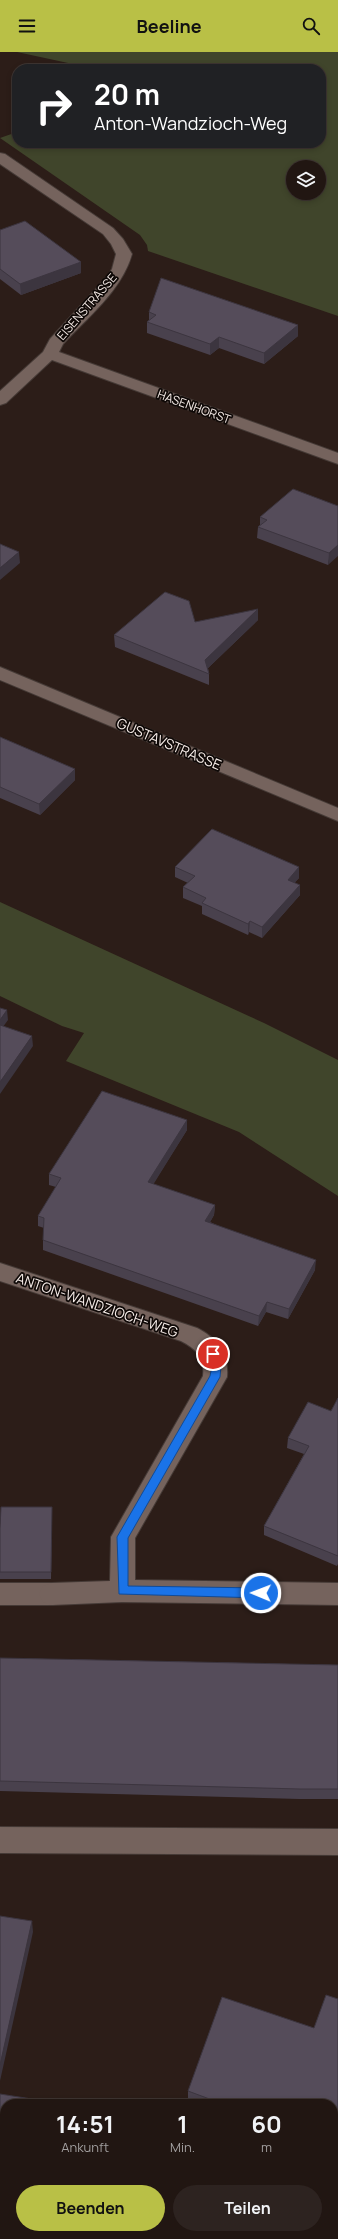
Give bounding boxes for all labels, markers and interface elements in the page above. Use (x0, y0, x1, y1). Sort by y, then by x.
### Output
text: Beeline (136, 14, 202, 38)
icon: menu (16, 15, 38, 37)
icon: search (300, 15, 322, 37)
text: 20 m (94, 75, 160, 113)
icon: right (28, 80, 80, 132)
text: Anton-Wandzioch-Weg (94, 111, 287, 135)
map controls (286, 160, 326, 200)
button: layers (286, 160, 326, 200)
street label: EISENSTRASSE (53, 270, 120, 344)
street label: HASENHORST (155, 385, 234, 428)
street label: GUSTAVSTRASSE (114, 713, 224, 774)
street label: ANTON-WANDZIOCH-WEG (14, 1268, 181, 1341)
pin (196, 1337, 230, 1371)
icon: arrive (202, 1343, 224, 1365)
position arrow (240, 1572, 282, 1614)
text: 14:51 (56, 2107, 114, 2140)
text: 1 (177, 2107, 188, 2140)
text: 60 (251, 2107, 282, 2140)
text: Ankunft (61, 2138, 109, 2156)
text: Min. (170, 2138, 195, 2156)
text: m (261, 2138, 272, 2156)
button: Beenden (16, 2185, 165, 2231)
button: Teilen (173, 2185, 322, 2231)

